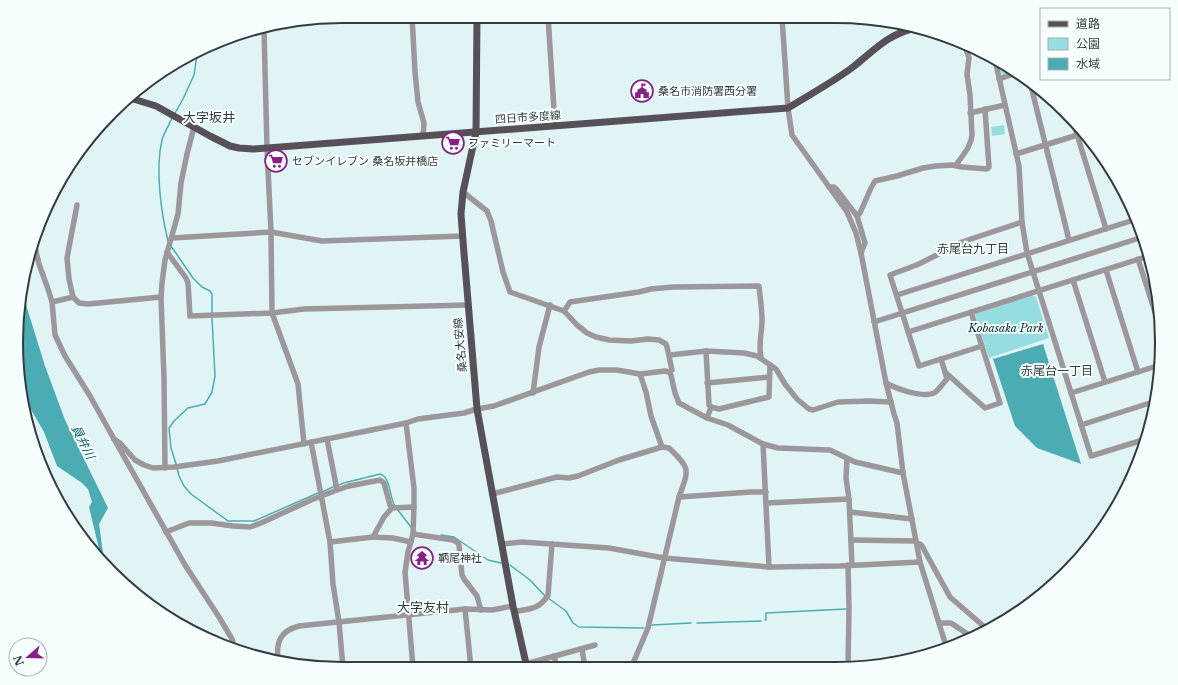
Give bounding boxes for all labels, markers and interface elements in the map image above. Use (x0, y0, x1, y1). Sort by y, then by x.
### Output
legend (1040, 8, 1170, 80)
text: 道路 (1076, 16, 1100, 31)
text: 公園 (1076, 36, 1100, 51)
text: 水域 (1076, 56, 1100, 71)
public building icon: 桑名市消防署西分署 (629, 78, 655, 104)
place label: 桑名市消防署西分署 (658, 84, 757, 98)
street label: 四日市多度線 (495, 108, 561, 126)
district label: 大字坂井 (183, 109, 235, 126)
supermarket icon: ファミリーマート (440, 130, 466, 156)
place label: ファミリーマート (468, 136, 556, 150)
supermarket icon: セブンイレブン 桑名坂井橋店 (263, 148, 289, 174)
place label: セブンイレブン 桑名坂井橋店 (292, 154, 438, 168)
district label: 赤尾台九丁目 (937, 241, 1009, 256)
street label: 桑名大安線 (451, 317, 469, 373)
park label: Kobasaka Park (967, 321, 1044, 335)
district label: 赤尾台一丁目 (1021, 363, 1093, 378)
water label: 員弁川 (69, 422, 99, 463)
temple icon: 鞆尾神社 (409, 545, 435, 571)
place label: 鞆尾神社 (438, 551, 482, 565)
district label: 大字友村 (397, 599, 449, 616)
north arrow (8, 637, 48, 677)
text: N (10, 653, 27, 668)

